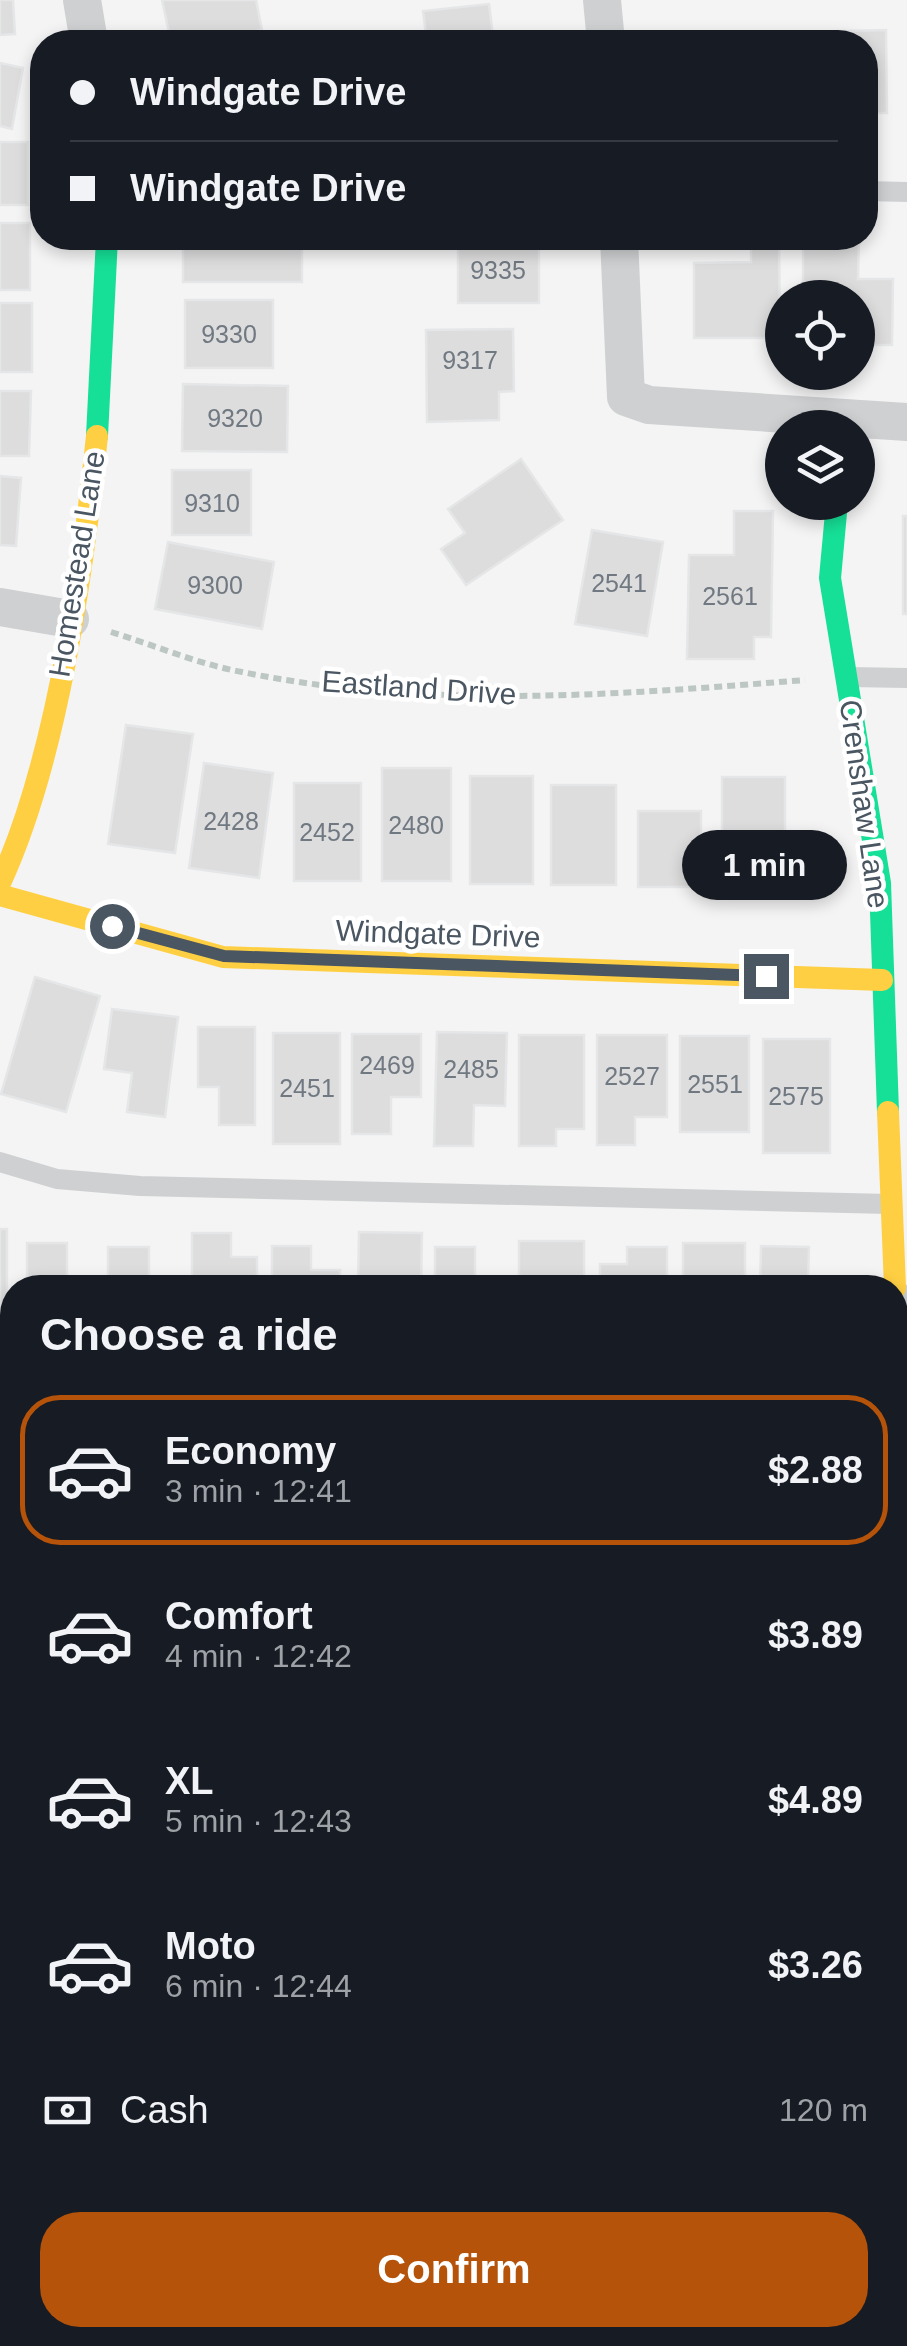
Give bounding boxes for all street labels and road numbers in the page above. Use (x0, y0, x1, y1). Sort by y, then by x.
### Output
street label: Homestead Lane (42, 448, 111, 679)
street label: Eastland Drive (321, 664, 517, 711)
street label: Crenshaw Lane (834, 698, 895, 910)
street label: Windgate Drive (335, 913, 541, 954)

